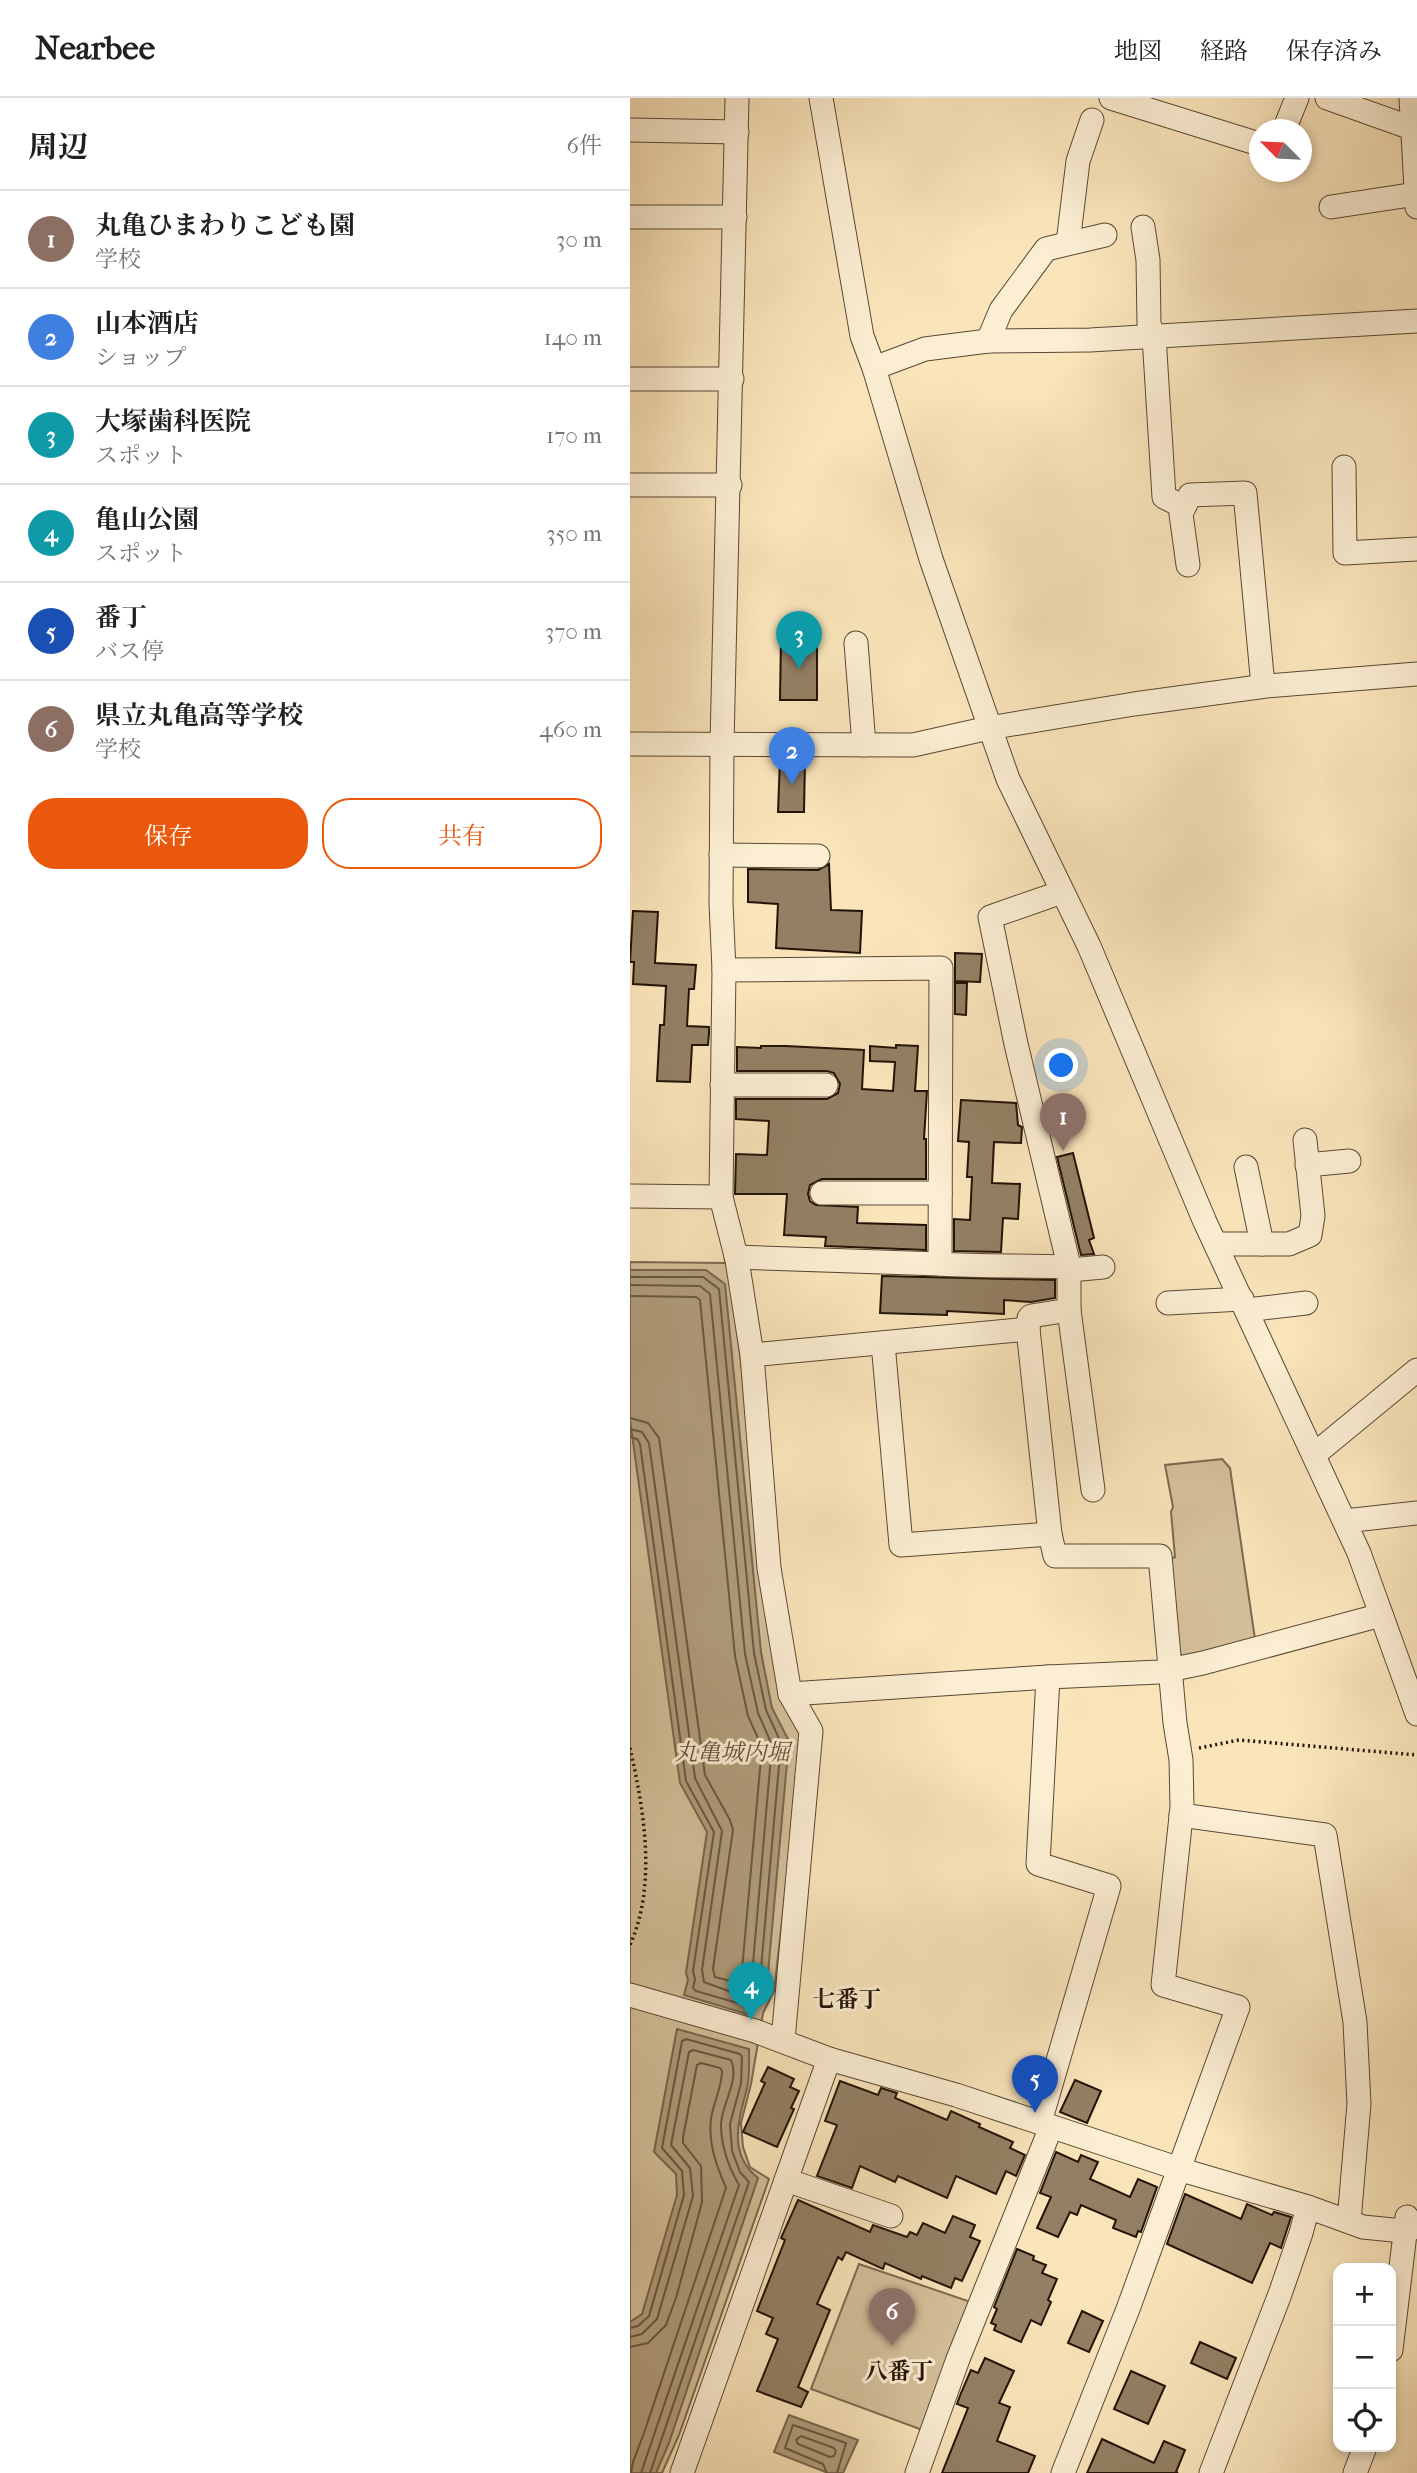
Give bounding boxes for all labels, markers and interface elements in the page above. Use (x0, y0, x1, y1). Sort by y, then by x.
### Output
text: Nearbee (35, 29, 155, 68)
text: 地図 (1114, 37, 1162, 65)
text: 経路 (1200, 37, 1248, 65)
text: 保存済み (1286, 37, 1382, 65)
north arrow (1249, 119, 1312, 182)
text: 周辺 (28, 130, 88, 165)
text: 6件 (567, 132, 602, 159)
text: 丸亀ひまわりこども園 (95, 210, 355, 241)
text: 1 (47, 226, 55, 253)
text: 30 m (556, 226, 602, 253)
text: 学校 (95, 246, 141, 273)
text: 山本酒店 (95, 308, 199, 339)
text: 2 (45, 324, 57, 351)
text: 140 m (543, 324, 602, 351)
text: ショップ (95, 344, 187, 371)
text: 大塚歯科医院 (95, 406, 251, 437)
text: 3 (46, 422, 56, 449)
text: 170 m (546, 422, 602, 449)
text: スポット (95, 442, 187, 469)
text: 亀山公園 (95, 504, 199, 535)
text: 4 (44, 520, 58, 547)
text: 350 m (546, 520, 602, 547)
text: スポット (95, 540, 187, 567)
text: 番丁 (95, 602, 147, 633)
pin: 3 (776, 611, 822, 669)
text: 5 (46, 618, 56, 645)
text: 370 m (545, 618, 602, 645)
text: バス停 (95, 638, 164, 665)
text: 県立丸亀高等学校 (95, 700, 303, 731)
text: 6 (45, 716, 57, 743)
text: 460 m (539, 716, 602, 743)
pin: 2 (769, 727, 815, 785)
text: 学校 (95, 736, 141, 763)
button: 保存 (28, 798, 308, 869)
button: 共有 (322, 798, 602, 869)
your location (1044, 1048, 1078, 1082)
pin: 1 (1040, 1093, 1086, 1151)
water label: 丸亀城内堀 (675, 1739, 794, 1766)
pin: 4 (728, 1962, 774, 2020)
district label: 七番丁 (813, 1986, 882, 2013)
pin: 5 (1012, 2055, 1058, 2113)
map controls (1333, 2263, 1396, 2452)
button: + (1333, 2263, 1396, 2326)
pin: 6 (869, 2288, 915, 2346)
button: − (1333, 2326, 1396, 2389)
district label: 八番丁 (865, 2358, 934, 2385)
button: locate (1333, 2389, 1396, 2452)

